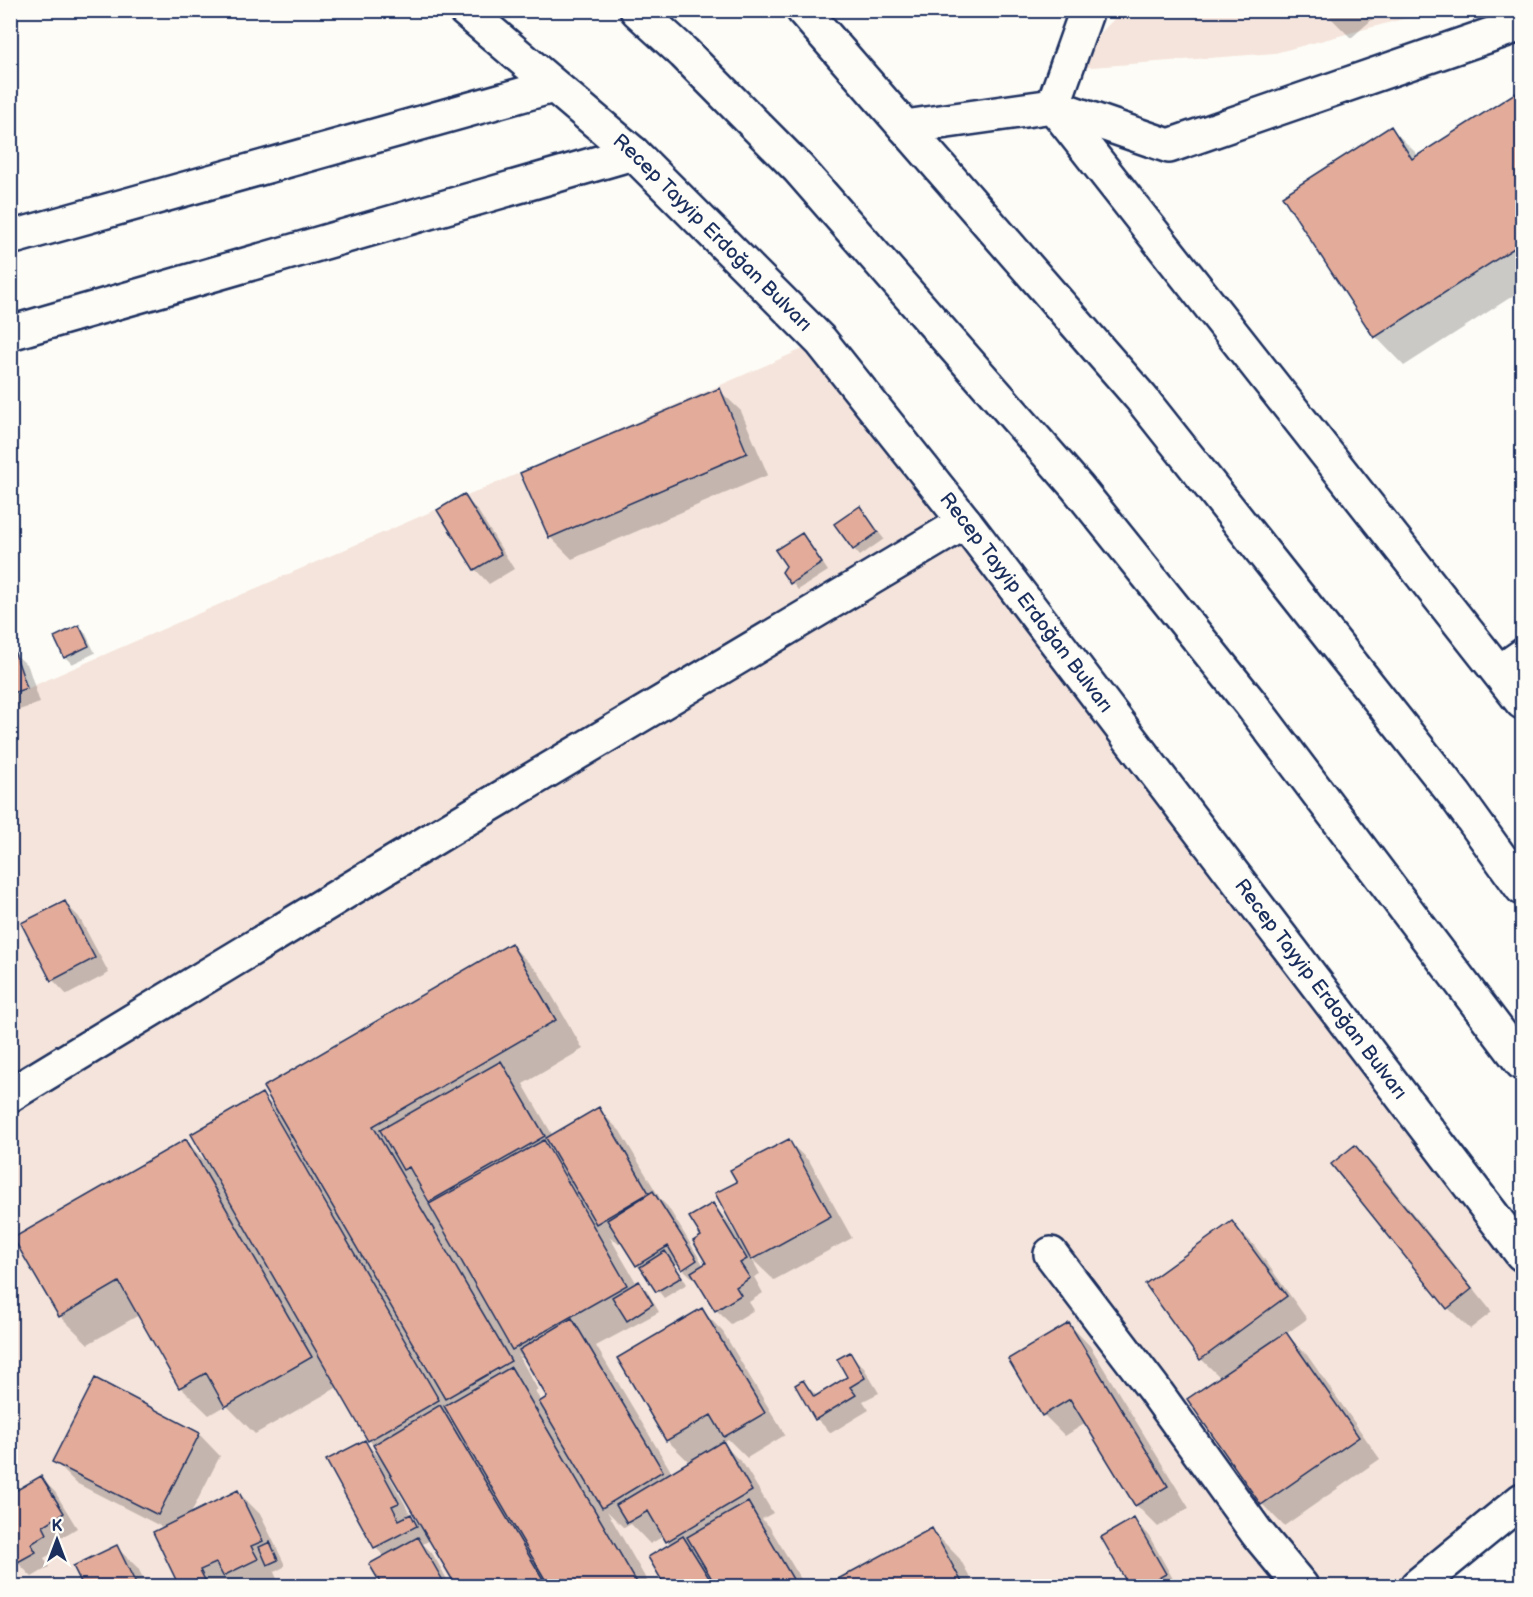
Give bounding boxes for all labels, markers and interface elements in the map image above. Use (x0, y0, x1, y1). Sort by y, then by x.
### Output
street label: Recep Tayyip Erdoğan Bulvarı (608, 129, 817, 337)
street label: Recep Tayyip Erdoğan Bulvarı (934, 488, 1118, 717)
street label: Recep Tayyip Erdoğan Bulvarı (1229, 874, 1412, 1104)
north arrow (27, 1510, 87, 1570)
text: K (52, 1517, 63, 1536)

